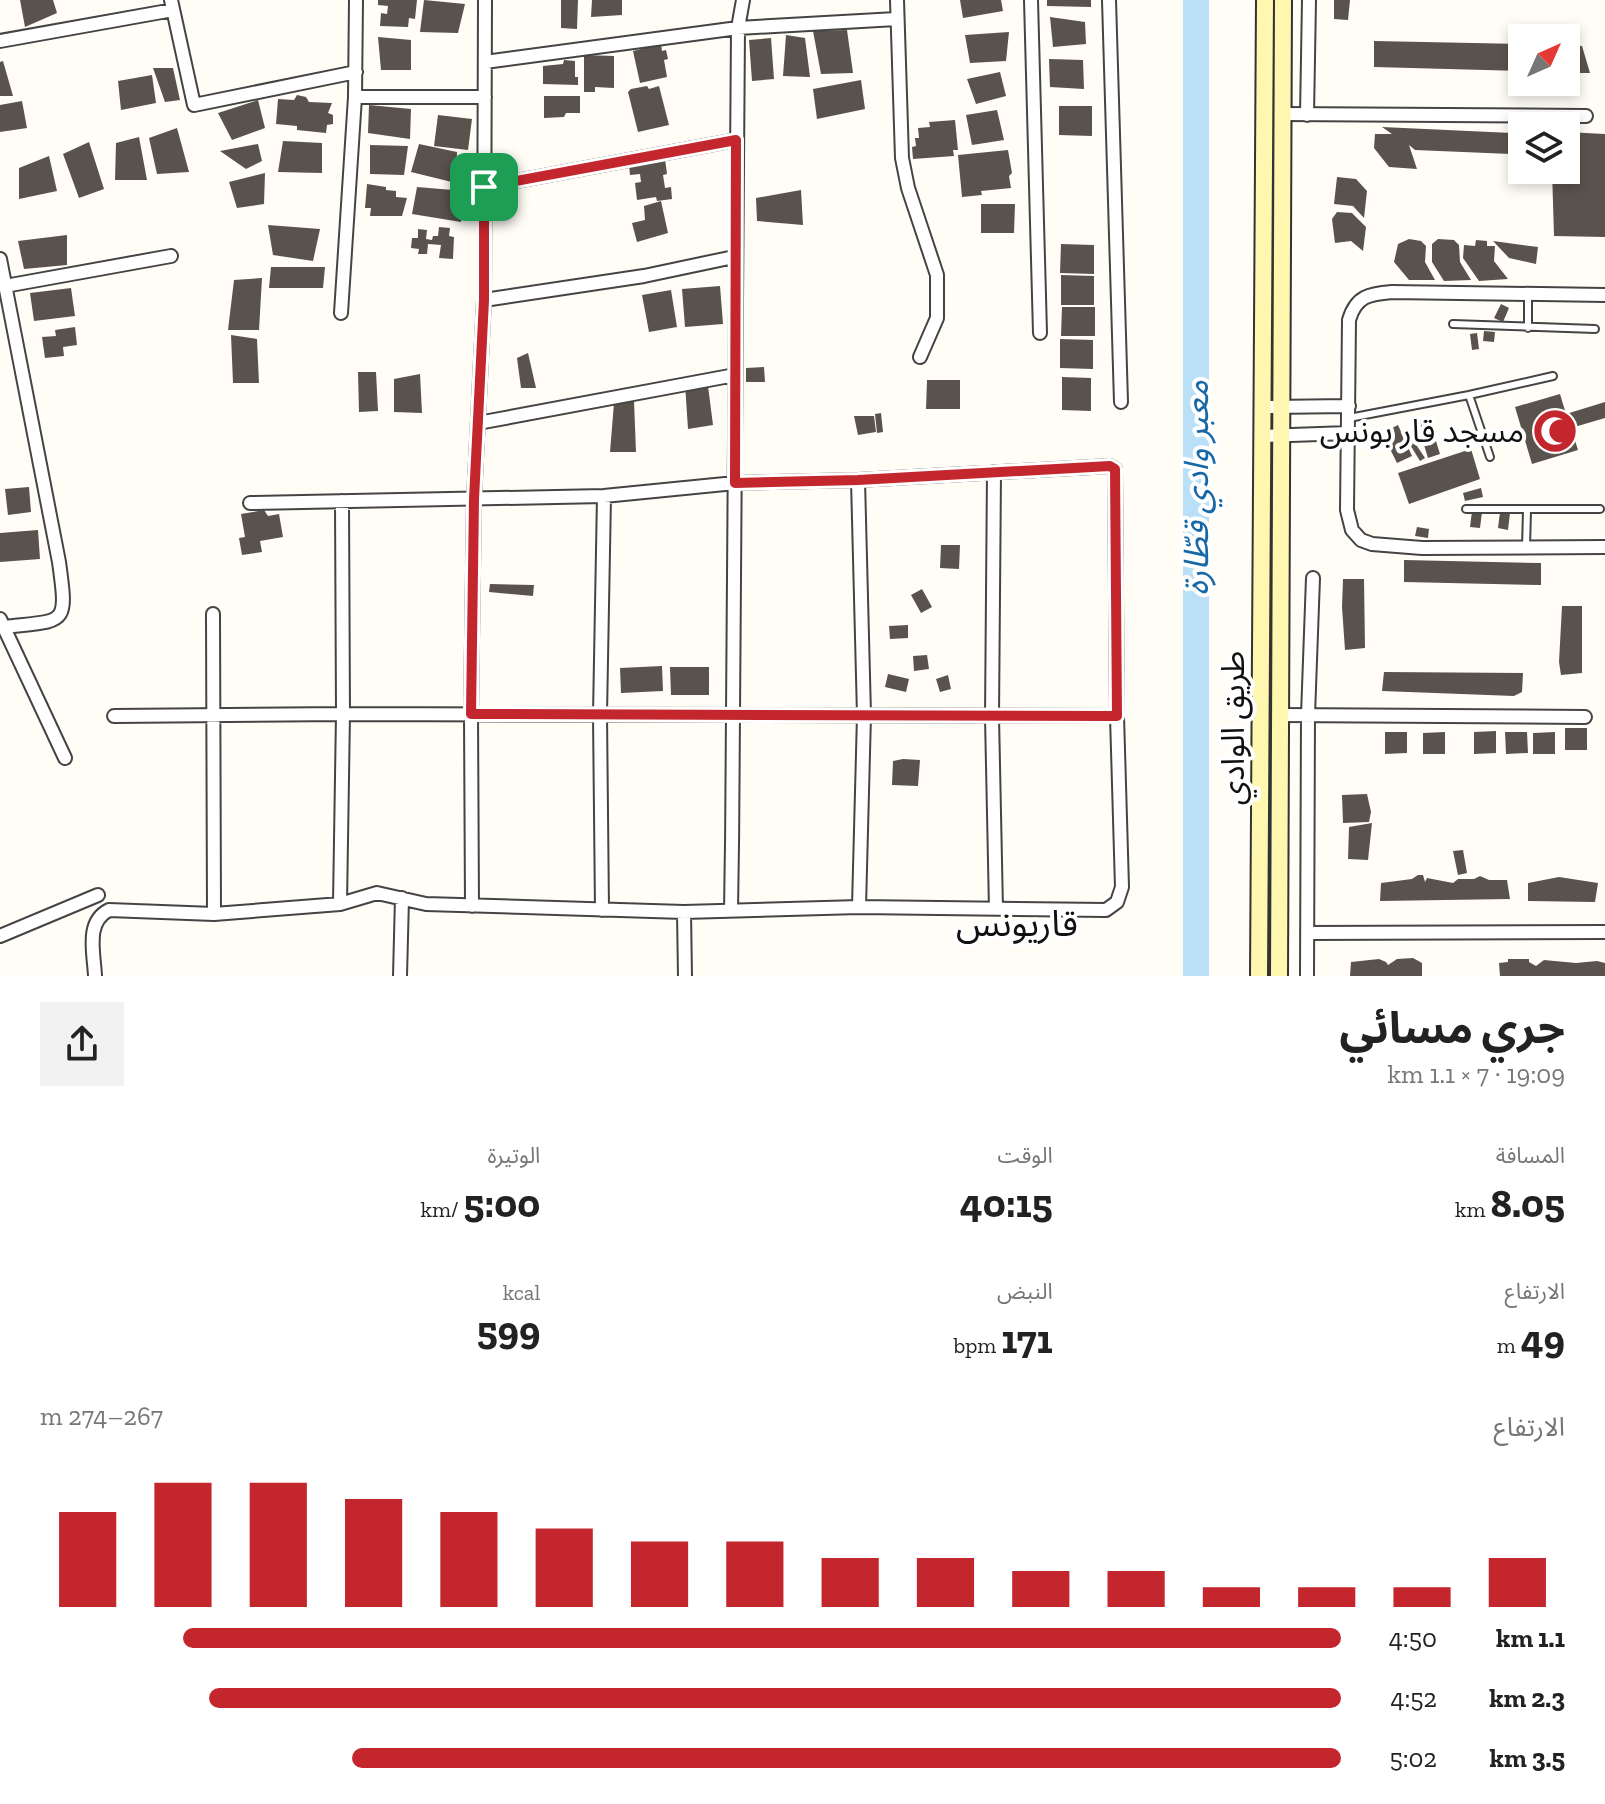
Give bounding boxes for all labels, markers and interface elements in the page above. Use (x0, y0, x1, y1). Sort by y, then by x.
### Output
north arrow (1508, 24, 1580, 96)
map controls (1508, 24, 1580, 184)
button: layers (1508, 112, 1580, 184)
pin (450, 153, 518, 221)
icon: arrive (462, 165, 506, 209)
water label: معبر وادي قطّارة (1176, 380, 1223, 596)
mosque icon: مسجد قار بونس (1531, 407, 1579, 455)
place label: مسجد قار بونس (1320, 412, 1524, 450)
street label: طريق الوادي (1214, 651, 1257, 805)
district label: قاريونس (956, 902, 1078, 945)
text: جري مسائي (1340, 1001, 1565, 1054)
button: share (40, 1002, 124, 1086)
text: 19:09 · 7 × 1.1 km (1388, 1058, 1565, 1090)
text: الوتيرة (487, 1142, 540, 1169)
text: الوقت (997, 1142, 1053, 1169)
text: المسافة (1496, 1142, 1565, 1169)
text: 5:00 (463, 1179, 540, 1227)
text: 40:15 (960, 1179, 1053, 1227)
text: 8.05 (1490, 1179, 1565, 1227)
text: /km (421, 1196, 463, 1223)
text: km (1455, 1196, 1490, 1223)
text: النبض (997, 1278, 1053, 1305)
text: الارتفاع (1505, 1278, 1565, 1305)
text: kcal (503, 1279, 540, 1306)
text: 599 (477, 1306, 540, 1354)
text: 171 (1001, 1315, 1053, 1363)
text: 49 (1521, 1315, 1565, 1363)
text: bpm (954, 1332, 1001, 1359)
text: m (1497, 1332, 1521, 1359)
text: 267–274 m (40, 1400, 163, 1432)
text: الارتفاع (1494, 1411, 1565, 1443)
text: 4:50 (1389, 1622, 1437, 1654)
text: 1.1 km (1496, 1622, 1565, 1654)
text: 4:52 (1390, 1682, 1437, 1714)
text: 2.3 km (1489, 1682, 1565, 1714)
text: 5:02 (1389, 1742, 1437, 1774)
text: 3.5 km (1490, 1742, 1565, 1774)

